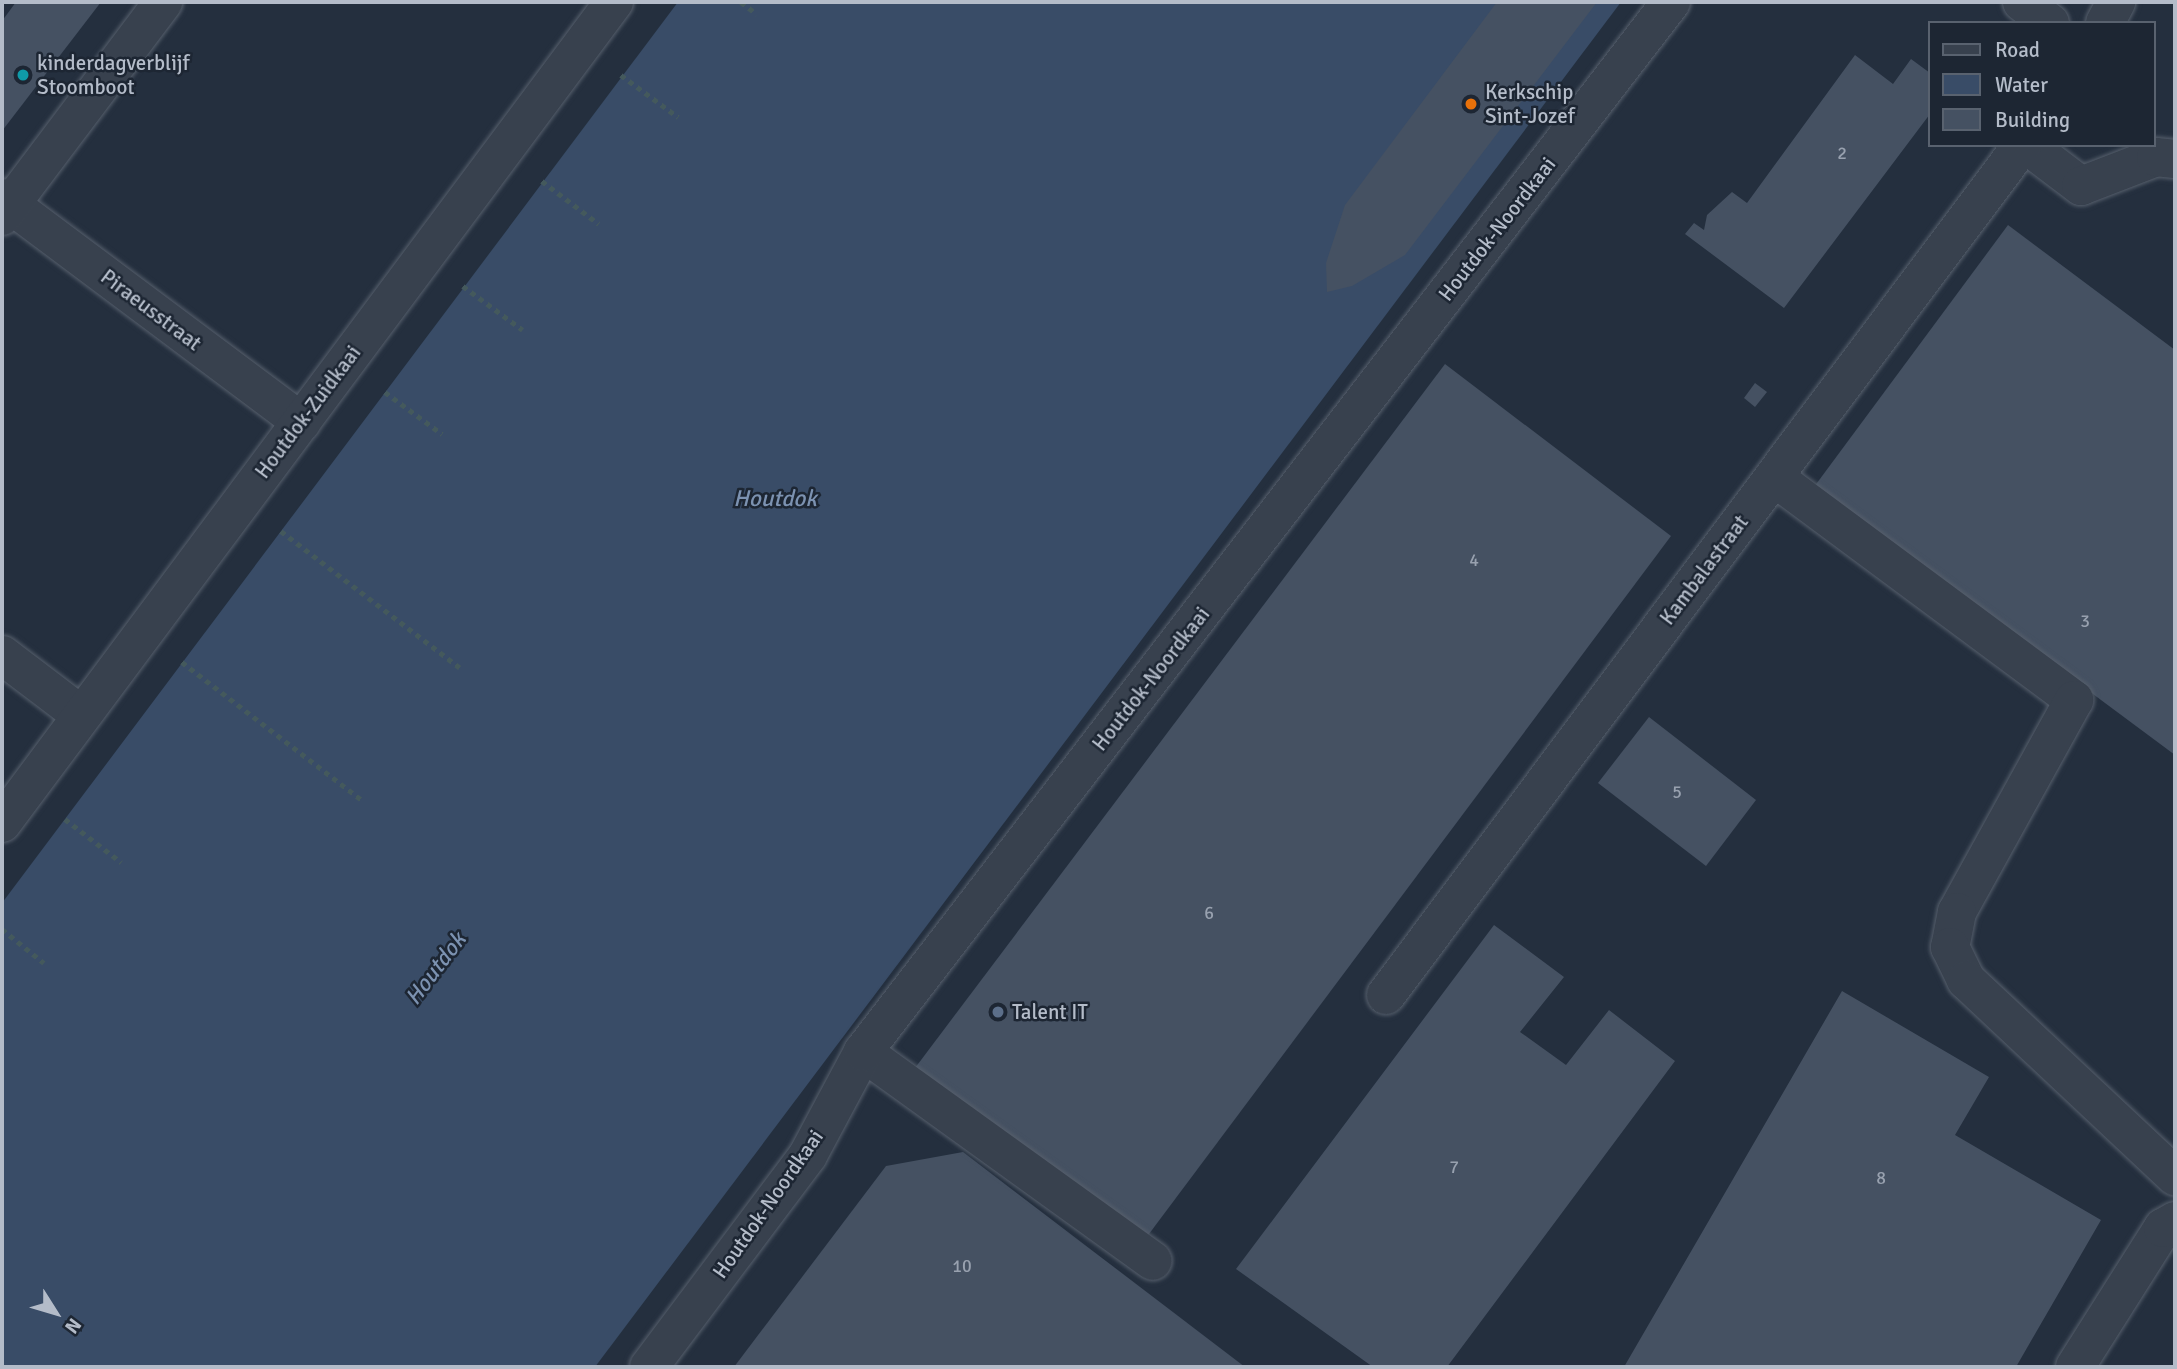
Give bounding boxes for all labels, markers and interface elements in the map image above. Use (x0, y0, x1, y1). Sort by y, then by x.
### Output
legend (1928, 21, 2156, 147)
text: Road (1995, 37, 2040, 63)
place label: kinderdagverblijf Stoomboot (37, 50, 190, 100)
marker: kinderdagverblijf Stoomboot (15, 67, 31, 83)
text: Water (1995, 72, 2048, 98)
place label: Kerkschip Sint-Jozef (1485, 79, 1575, 129)
marker: Kerkschip Sint-Jozef (1463, 96, 1479, 112)
text: Building (1995, 107, 2070, 133)
house number: 2 (1837, 142, 1847, 164)
street label: Houtdok-Noordkaai (1433, 152, 1561, 306)
street label: Piraeusstraat (96, 264, 206, 356)
street label: Houtdok-Zuidkaai (250, 341, 366, 483)
water label: Houtdok (733, 485, 817, 513)
street label: Kambalastraat (1655, 510, 1753, 630)
house number: 4 (1469, 549, 1479, 571)
street label: Houtdok-Noordkaai (1087, 602, 1215, 756)
house number: 3 (2080, 610, 2090, 632)
house number: 5 (1672, 781, 1682, 803)
house number: 6 (1204, 902, 1214, 924)
water label: Houtdok (400, 927, 472, 1011)
place label: Talent IT (1012, 999, 1088, 1025)
marker: Talent IT (990, 1004, 1006, 1020)
street label: Houtdok-Noordkaai (707, 1125, 829, 1283)
house number: 7 (1449, 1156, 1459, 1178)
house number: 8 (1876, 1167, 1886, 1189)
house number: 10 (952, 1255, 972, 1277)
north arrow (21, 1278, 91, 1348)
text: N (59, 1313, 86, 1338)

